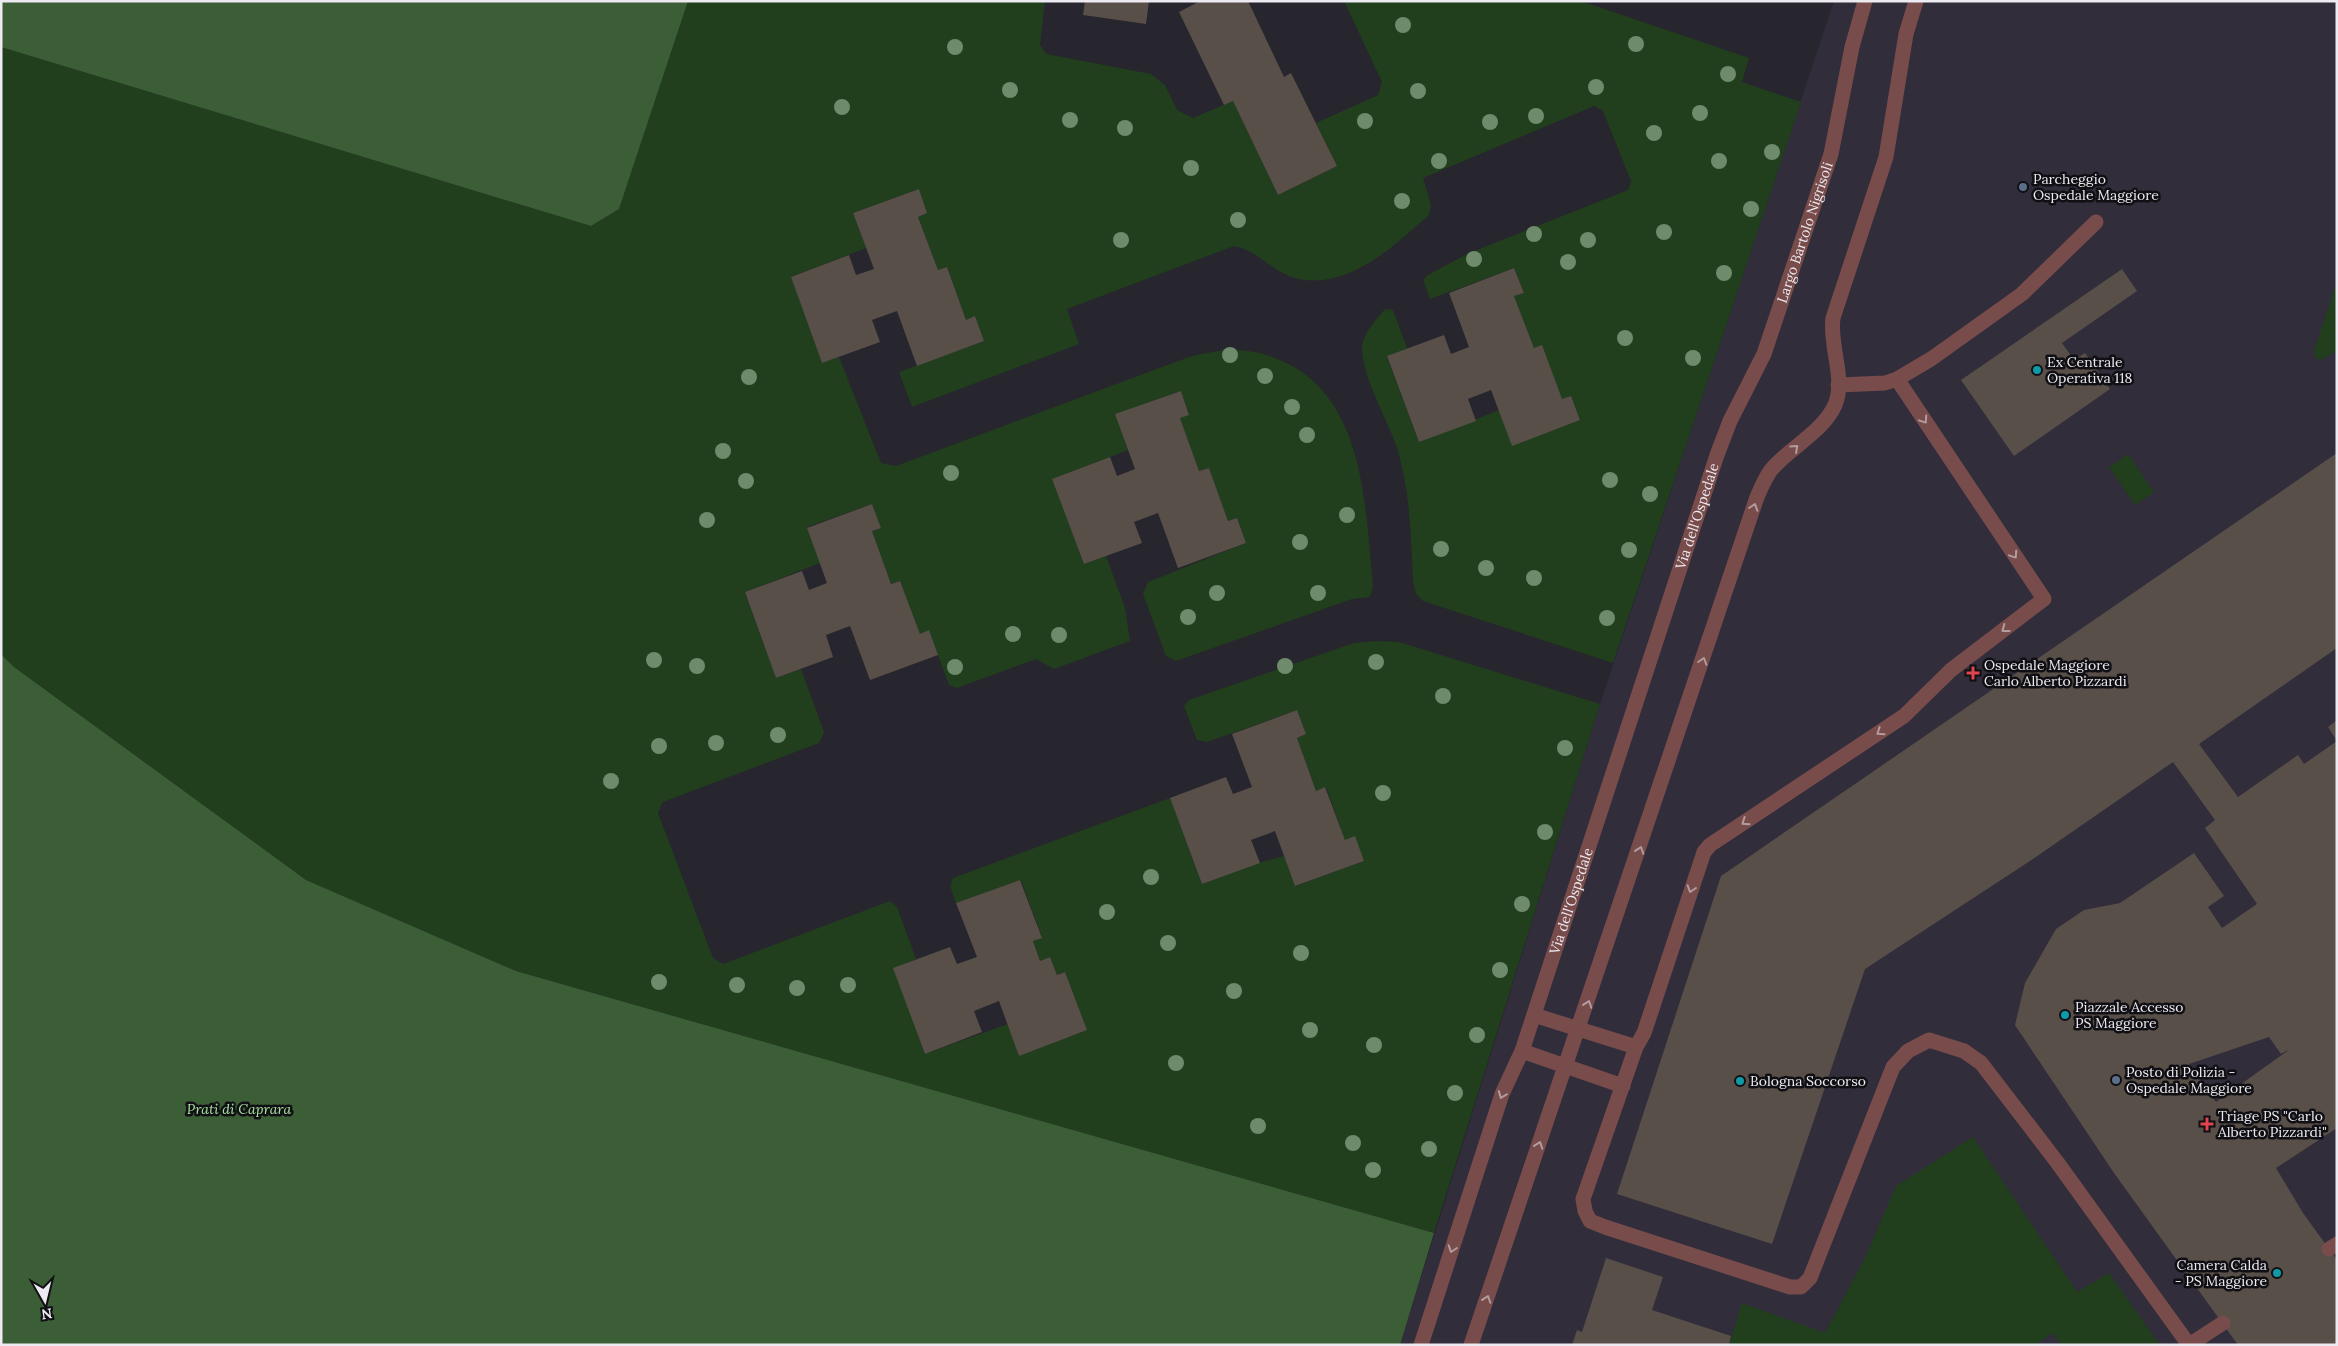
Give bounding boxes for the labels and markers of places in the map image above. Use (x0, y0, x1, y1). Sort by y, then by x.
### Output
place label: Parcheggio Ospedale Maggiore (2033, 170, 2159, 204)
marker: Parcheggio Ospedale Maggiore (2017, 181, 2029, 193)
place label: Ex Centrale Operativa 118 (2047, 353, 2133, 387)
marker: Ex Centrale Operativa 118 (2031, 364, 2043, 376)
place label: Ospedale Maggiore Carlo Alberto Pizzardi (1984, 656, 2127, 690)
marker: Ospedale Maggiore Carlo Alberto Pizzardi (1966, 666, 1980, 680)
place label: Piazzale Accesso PS Maggiore (2075, 998, 2183, 1032)
marker: Piazzale Accesso PS Maggiore (2059, 1009, 2071, 1021)
place label: Posto di Polizia - Ospedale Maggiore (2126, 1063, 2252, 1097)
place label: Bologna Soccorso (1750, 1072, 1866, 1090)
marker: Posto di Polizia - Ospedale Maggiore (2110, 1074, 2122, 1086)
marker: Bologna Soccorso (1734, 1075, 1746, 1087)
place label: Triage PS "Carlo Alberto Pizzardi" (2217, 1107, 2327, 1141)
marker: Triage PS "Carlo Alberto Pizzardi" (2200, 1117, 2214, 1131)
place label: Camera Calda - PS Maggiore (2175, 1256, 2267, 1290)
marker: Camera Calda - PS Maggiore (2271, 1267, 2283, 1279)

